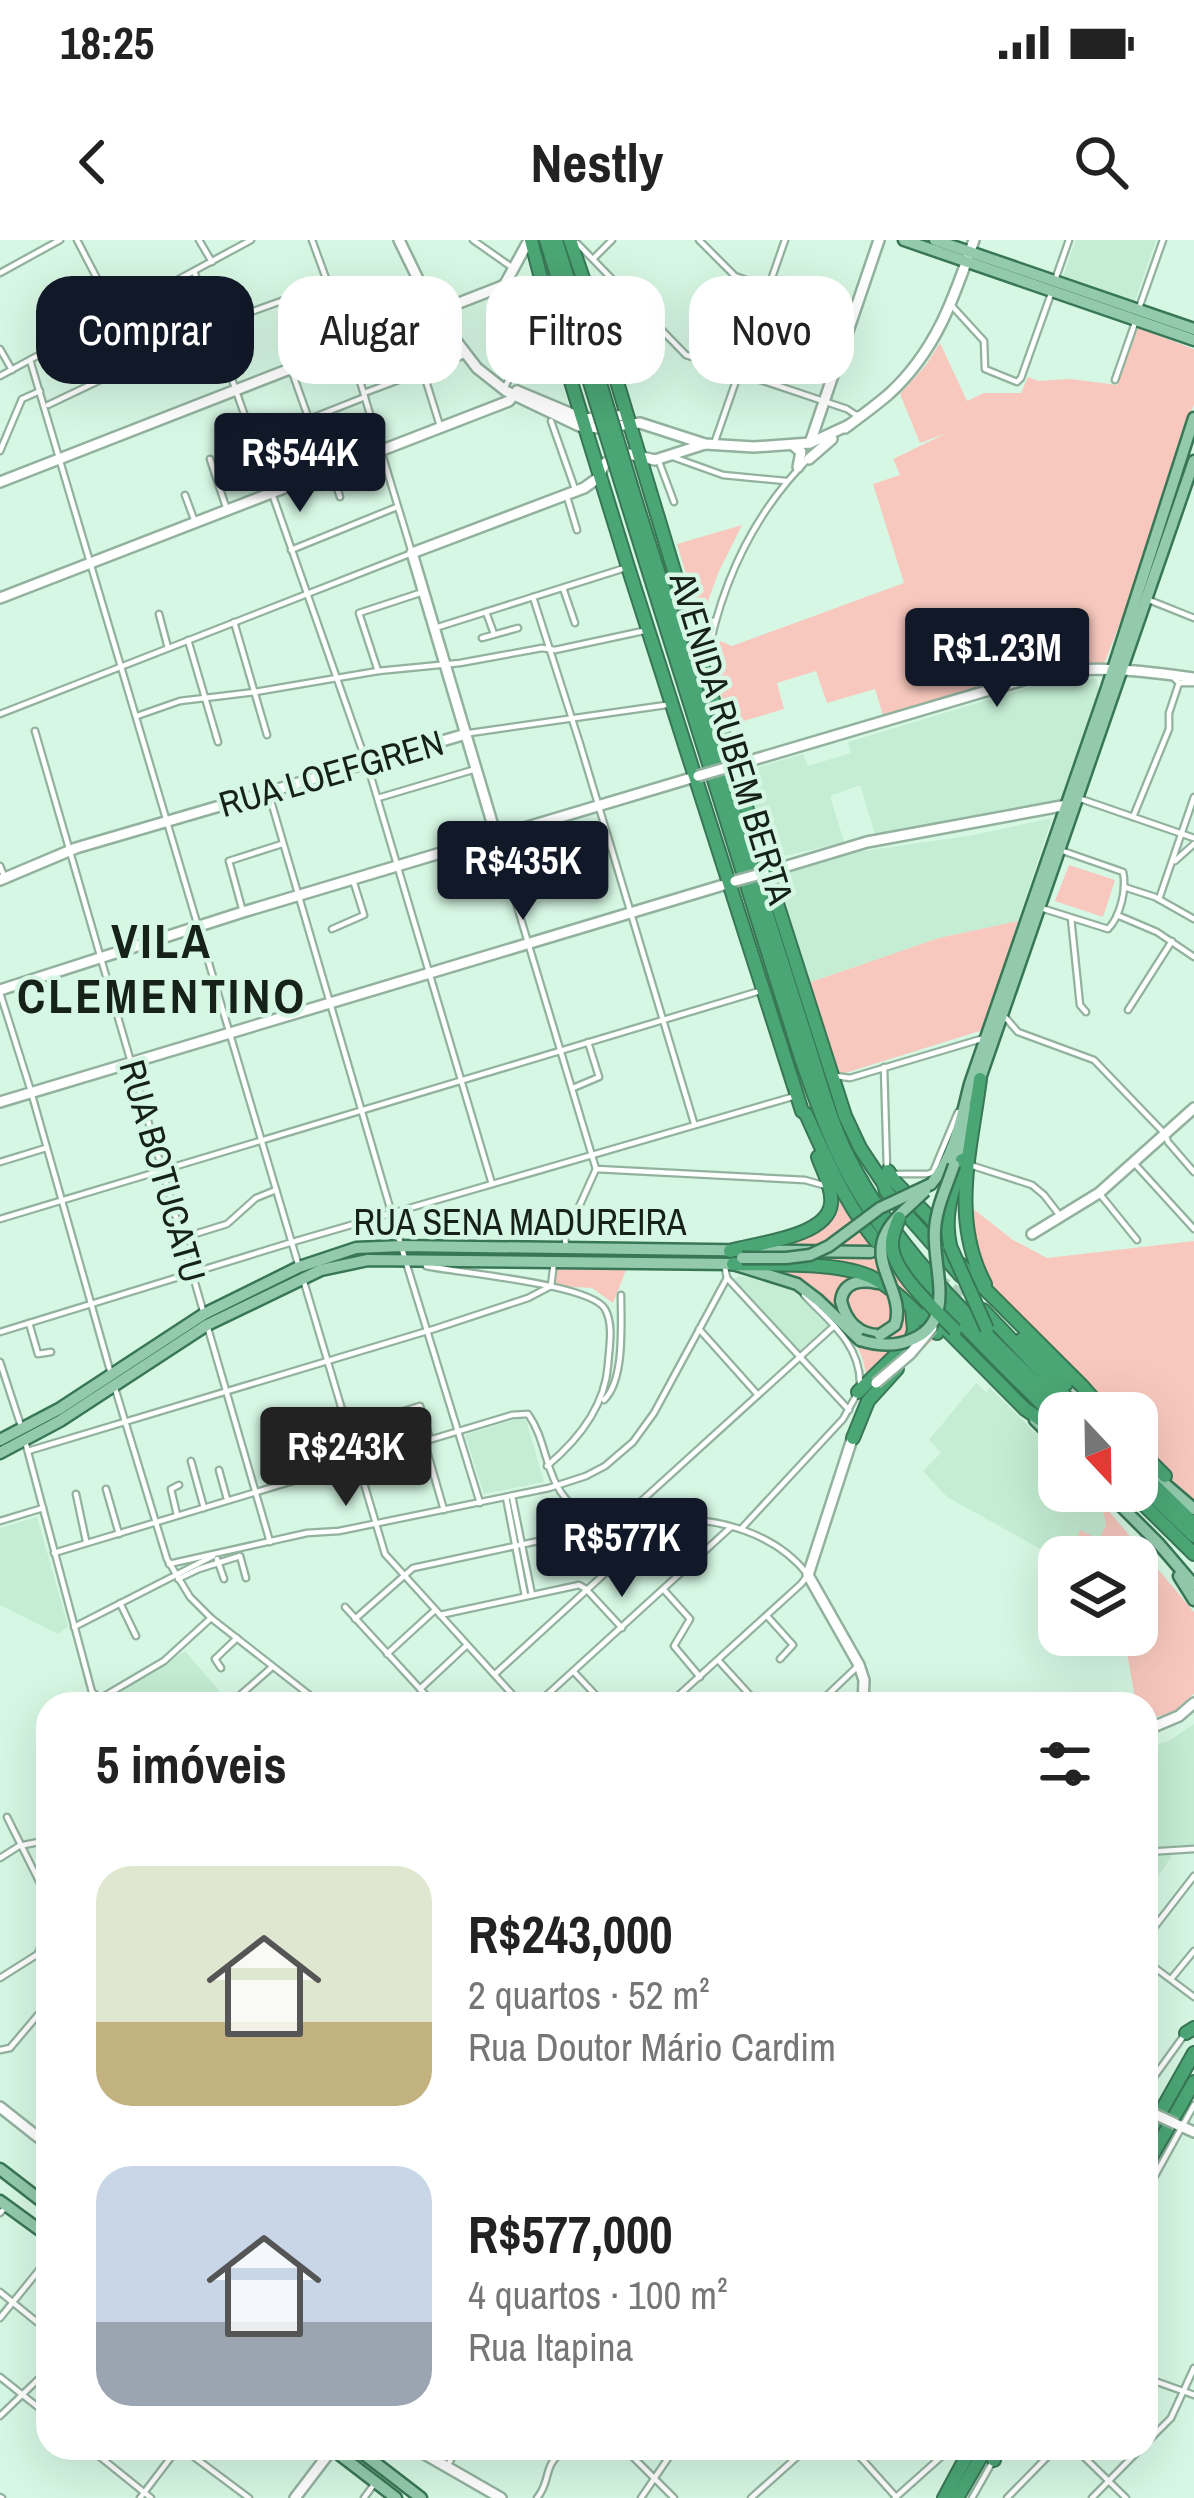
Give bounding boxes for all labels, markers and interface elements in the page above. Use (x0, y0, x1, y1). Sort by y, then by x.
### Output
text: 18:25 (60, 12, 154, 73)
text: Nestly (531, 126, 663, 199)
icon: back (60, 129, 126, 195)
icon: search (1068, 129, 1134, 195)
chip: Comprar (36, 276, 254, 384)
chip: Alugar (278, 276, 462, 384)
chip: Filtros (486, 276, 665, 384)
chip: Novo (689, 276, 854, 384)
pin: R$544K (202, 413, 398, 515)
text: R$544K (241, 426, 359, 478)
street label: AVENIDA RUBEM BERTA (658, 565, 805, 910)
pin: R$1.23M (886, 608, 1108, 710)
text: R$1.23M (932, 621, 1062, 673)
street label: RUA LOEFGREN (213, 718, 449, 828)
pin: R$435K (425, 821, 621, 923)
text: R$435K (464, 834, 582, 886)
district label: VILA CLEMENTINO (17, 908, 307, 1028)
street label: RUA BOTUCATU (108, 1054, 218, 1288)
street label: RUA SENA MADUREIRA (353, 1198, 687, 1246)
north arrow (1038, 1392, 1158, 1512)
map controls (1038, 1392, 1158, 1656)
pin: R$243K (248, 1407, 444, 1509)
text: R$243K (287, 1420, 405, 1472)
pin: R$577K (524, 1498, 720, 1600)
text: R$577K (563, 1511, 681, 1563)
button: layers (1038, 1536, 1158, 1656)
text: 5 imóveis (96, 1730, 287, 1799)
icon: filters (1032, 1731, 1098, 1797)
text: R$243,000 (468, 1900, 673, 1969)
icon: home (192, 1914, 336, 2058)
text: 2 quartos · 52 m² (468, 1969, 710, 2021)
text: Rua Doutor Mário Cardim (468, 2021, 836, 2073)
text: R$577,000 (468, 2200, 673, 2269)
icon: home (192, 2214, 336, 2358)
text: 4 quartos · 100 m² (468, 2269, 728, 2321)
text: Rua Itapina (468, 2321, 633, 2373)

